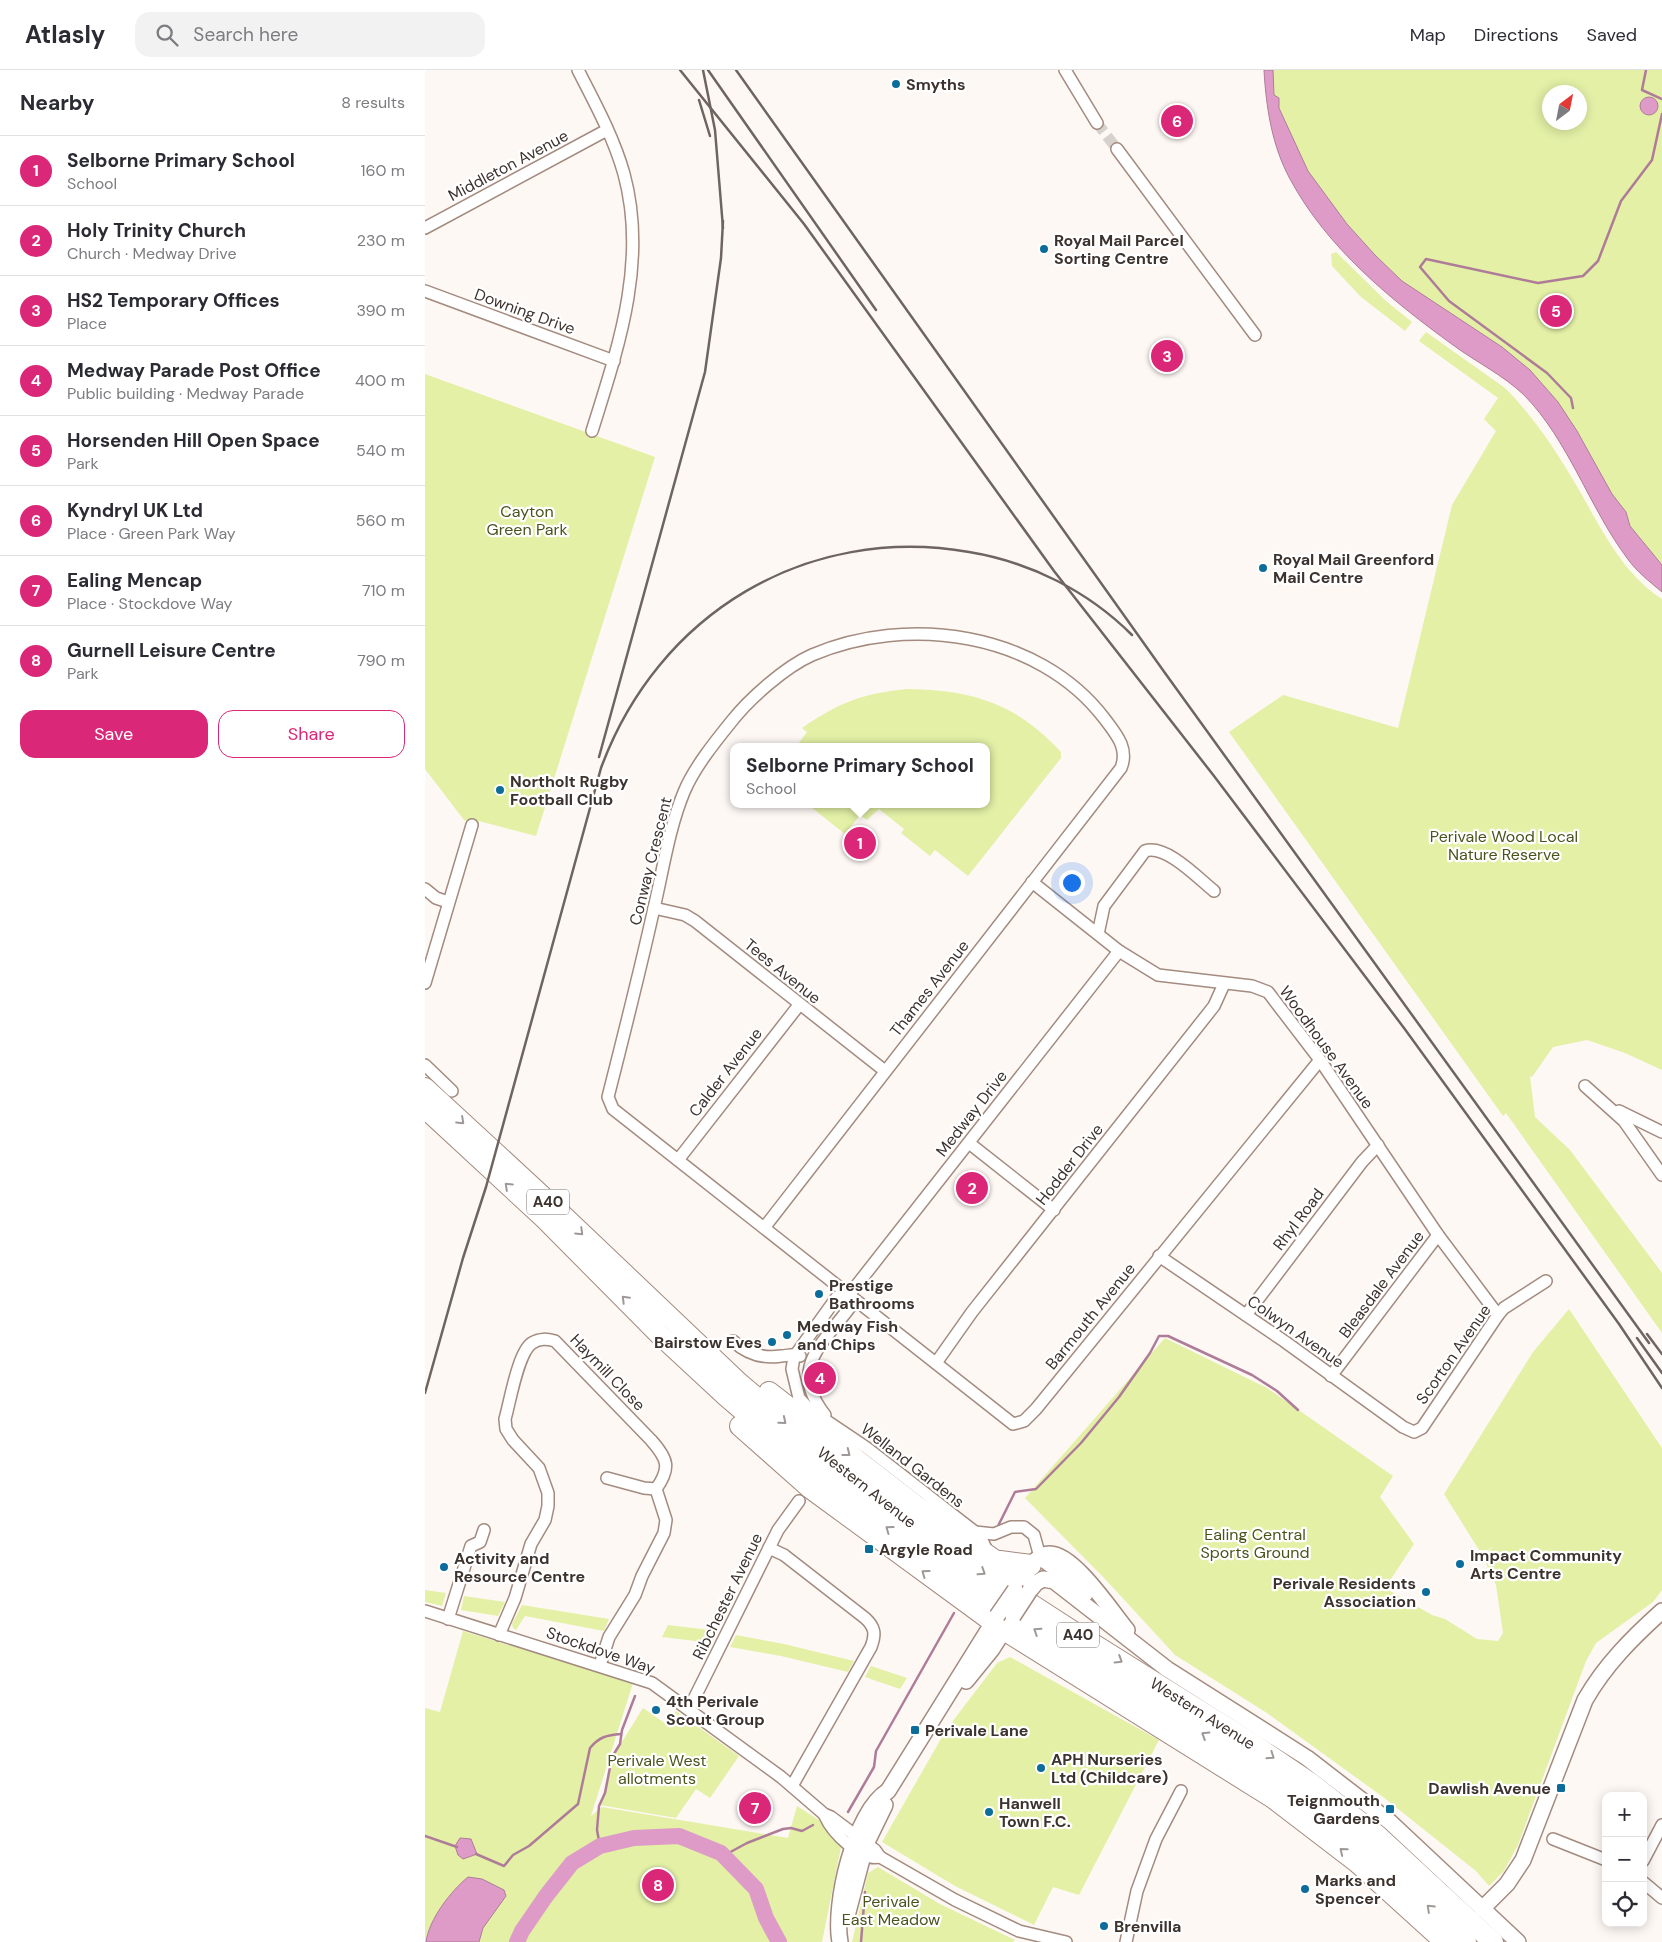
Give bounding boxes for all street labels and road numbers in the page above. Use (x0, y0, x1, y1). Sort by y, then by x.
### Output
street label: Middleton Avenue (445, 125, 572, 206)
street label: Downing Drive (472, 284, 578, 339)
street label: Conway Crescent (624, 795, 677, 928)
street label: Tees Avenue (740, 934, 825, 1009)
street label: Thames Avenue (885, 936, 974, 1041)
street label: Woodhouse Avenue (1275, 982, 1378, 1113)
street label: Calder Avenue (684, 1024, 767, 1121)
street label: Medway Drive (931, 1066, 1012, 1161)
street label: Hodder Drive (1031, 1119, 1108, 1209)
street label: Rhyl Road (1268, 1184, 1329, 1255)
road number: A40 (527, 1190, 569, 1214)
street label: Bleasdale Avenue (1334, 1226, 1429, 1342)
street label: Barmouth Avenue (1041, 1259, 1140, 1374)
street label: Colwyn Avenue (1243, 1290, 1348, 1373)
street label: Scorton Avenue (1411, 1300, 1496, 1408)
street label: Haymill Close (566, 1329, 650, 1415)
street label: Welland Gardens (857, 1418, 969, 1512)
street label: Western Avenue (813, 1442, 921, 1533)
street label: Ribchester Avenue (688, 1530, 767, 1663)
street label: Stockdove Way (544, 1622, 658, 1679)
road number: A40 (1057, 1622, 1099, 1648)
street label: Western Avenue (1146, 1673, 1259, 1754)

